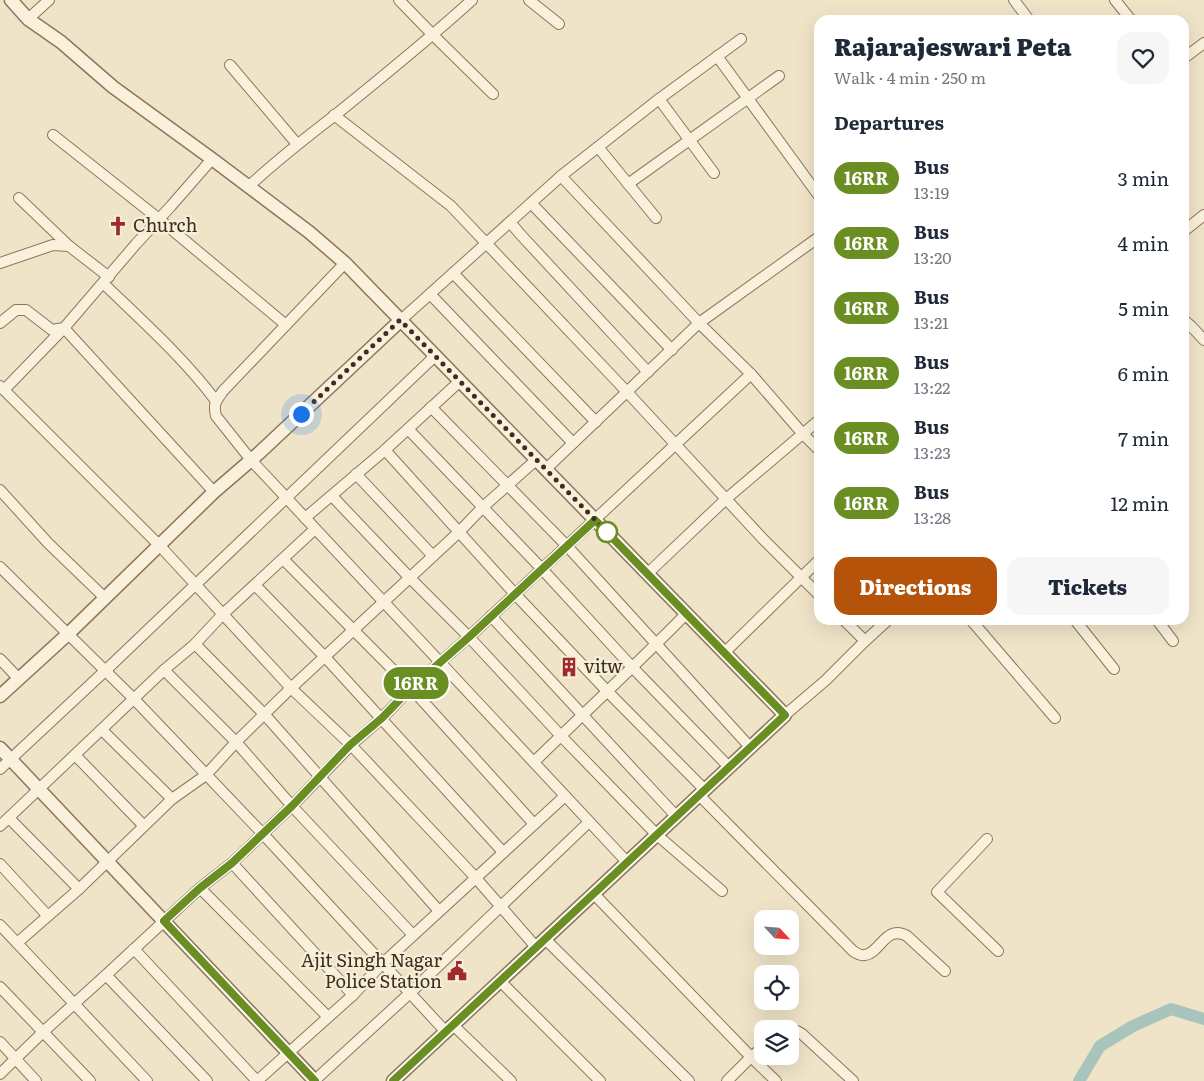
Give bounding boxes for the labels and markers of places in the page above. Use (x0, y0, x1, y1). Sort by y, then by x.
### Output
place label: Church (133, 211, 197, 238)
church icon: Church (107, 215, 129, 237)
unlabelled marker (596, 521, 618, 543)
place label: vitw (584, 652, 623, 679)
building icon: vitw (558, 656, 580, 678)
place label: Ajit Singh Nagar Police Station (301, 946, 442, 994)
public building icon: Ajit Singh Nagar Police Station (446, 960, 468, 982)

